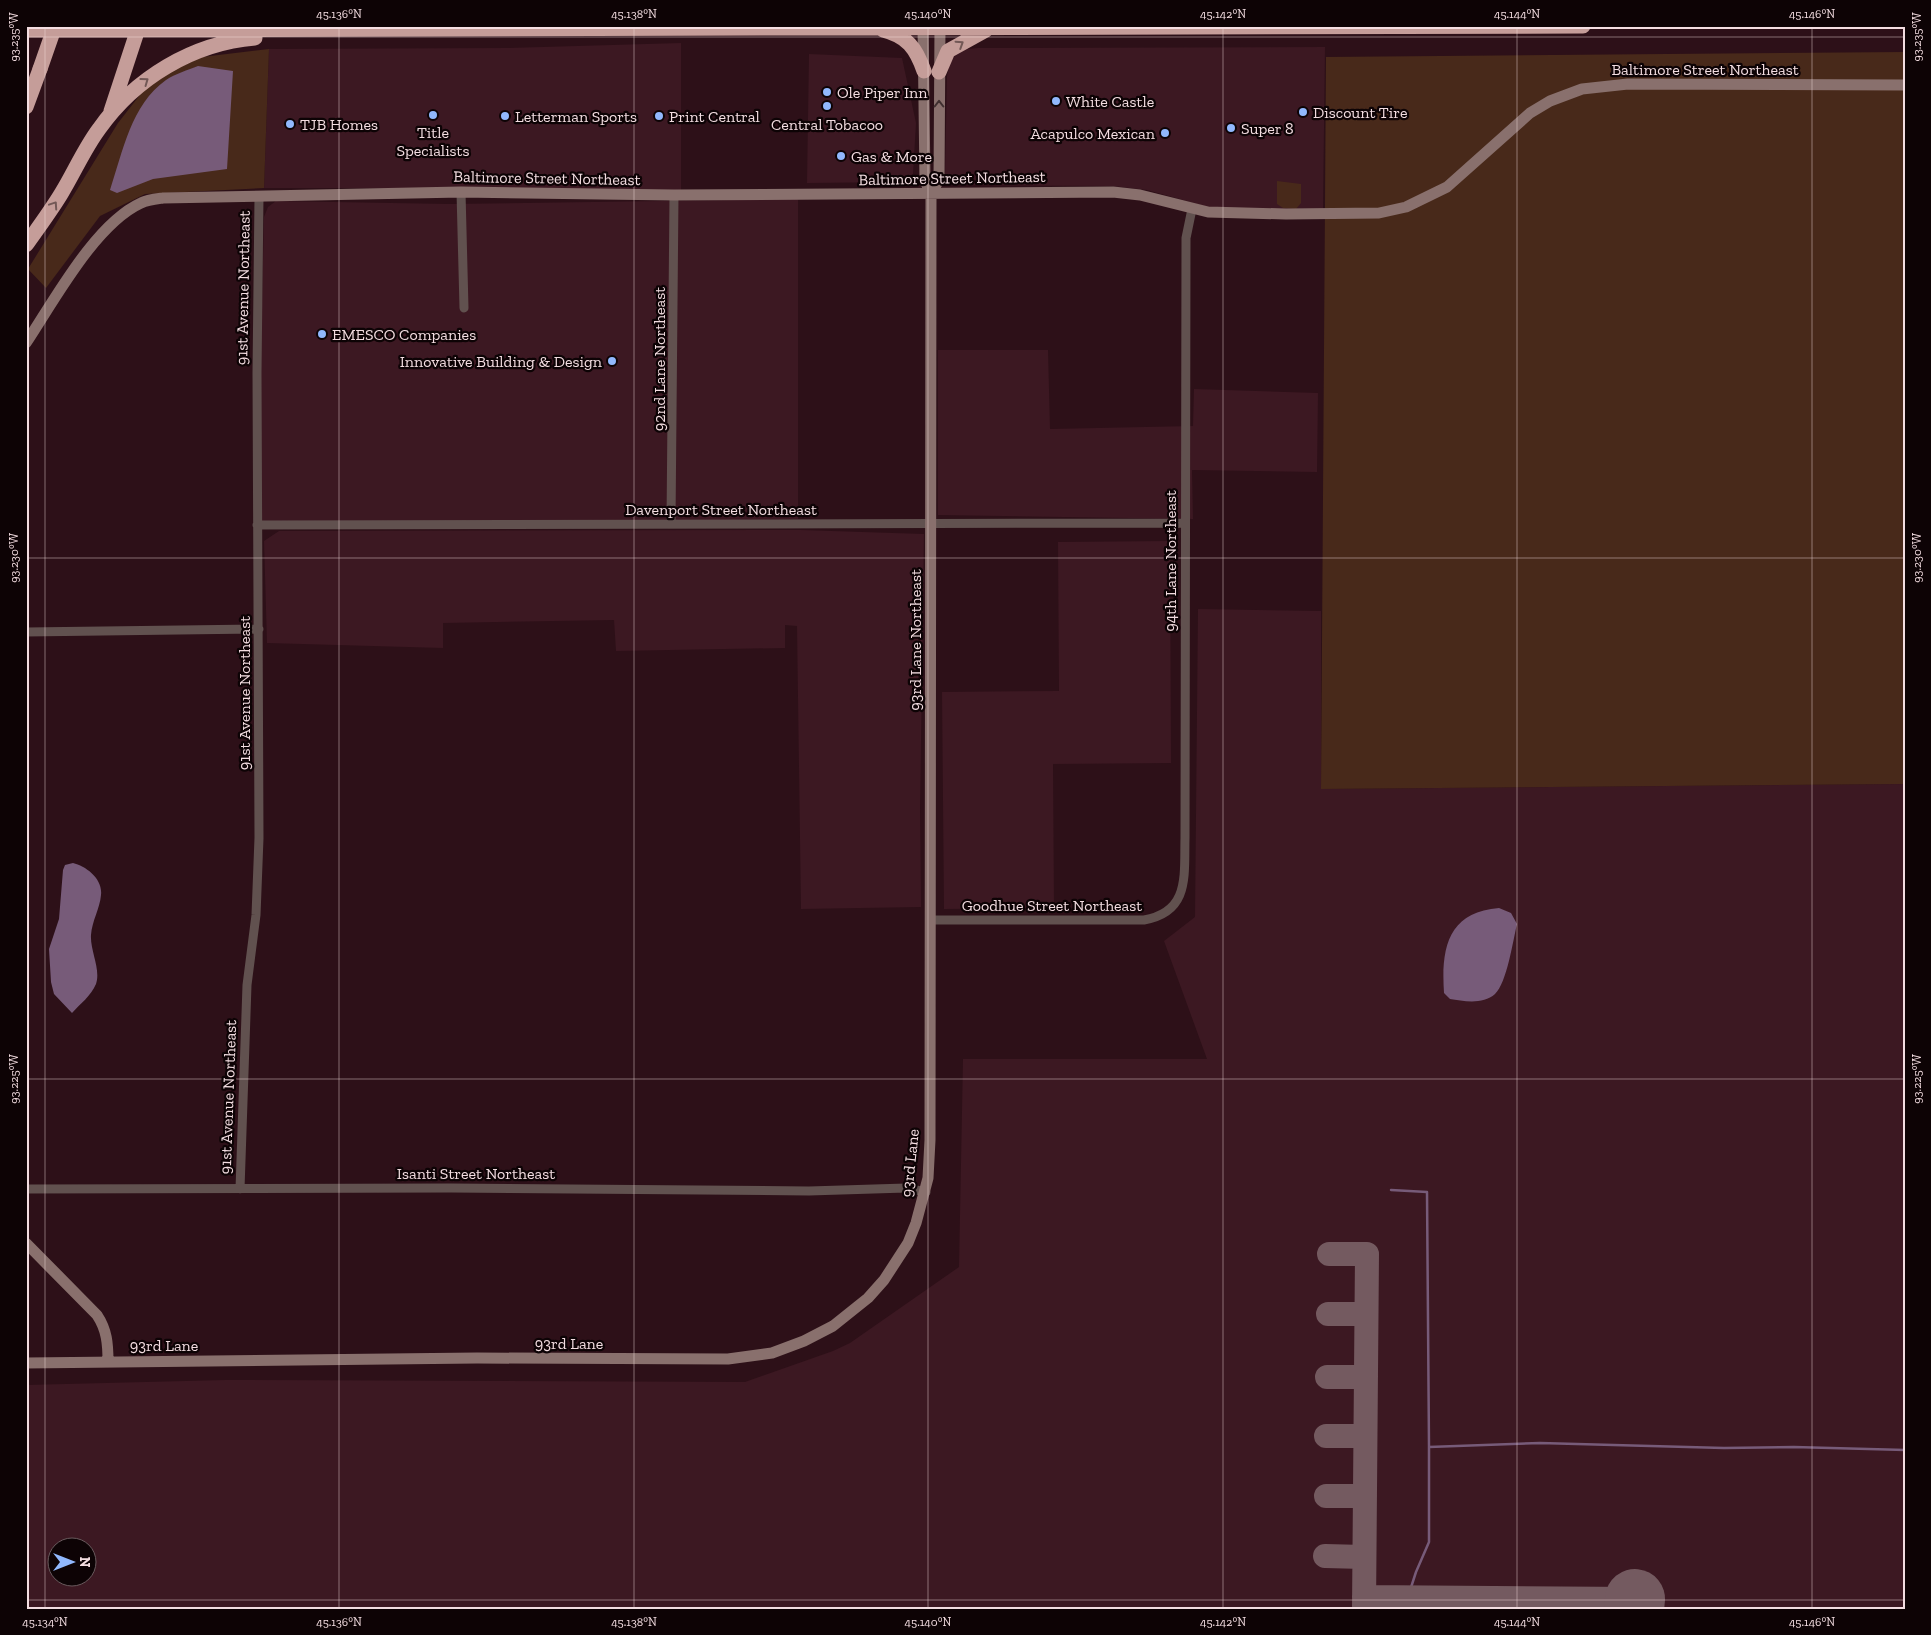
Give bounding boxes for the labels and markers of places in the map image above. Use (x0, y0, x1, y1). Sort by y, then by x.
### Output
place label: Ole Piper Inn (837, 83, 928, 102)
marker: Ole Piper Inn (821, 86, 833, 98)
place label: White Castle (1066, 92, 1154, 111)
marker: White Castle (1050, 95, 1062, 107)
marker: Central Tobacoo (821, 100, 833, 112)
place label: Discount Tire (1313, 103, 1407, 122)
marker: Discount Tire (1297, 106, 1309, 118)
place label: Letterman Sports (515, 107, 637, 126)
place label: Print Central (669, 107, 760, 126)
marker: Title Specialists (427, 109, 439, 121)
marker: Letterman Sports (499, 110, 511, 122)
marker: Print Central (653, 110, 665, 122)
place label: TJB Homes (300, 115, 378, 134)
place label: Central Tobacoo (771, 115, 883, 134)
marker: TJB Homes (284, 118, 296, 130)
place label: Super 8 (1241, 119, 1294, 138)
marker: Super 8 (1225, 122, 1237, 134)
place label: Title Specialists (396, 123, 470, 160)
place label: Acapulco Mexican (1030, 124, 1156, 143)
marker: Acapulco Mexican (1159, 127, 1171, 139)
place label: Gas & More (851, 147, 932, 166)
marker: Gas & More (835, 150, 847, 162)
place label: EMESCO Companies (332, 325, 476, 344)
marker: EMESCO Companies (316, 328, 328, 340)
place label: Innovative Building & Design (400, 352, 603, 371)
marker: Innovative Building & Design (606, 355, 618, 367)

